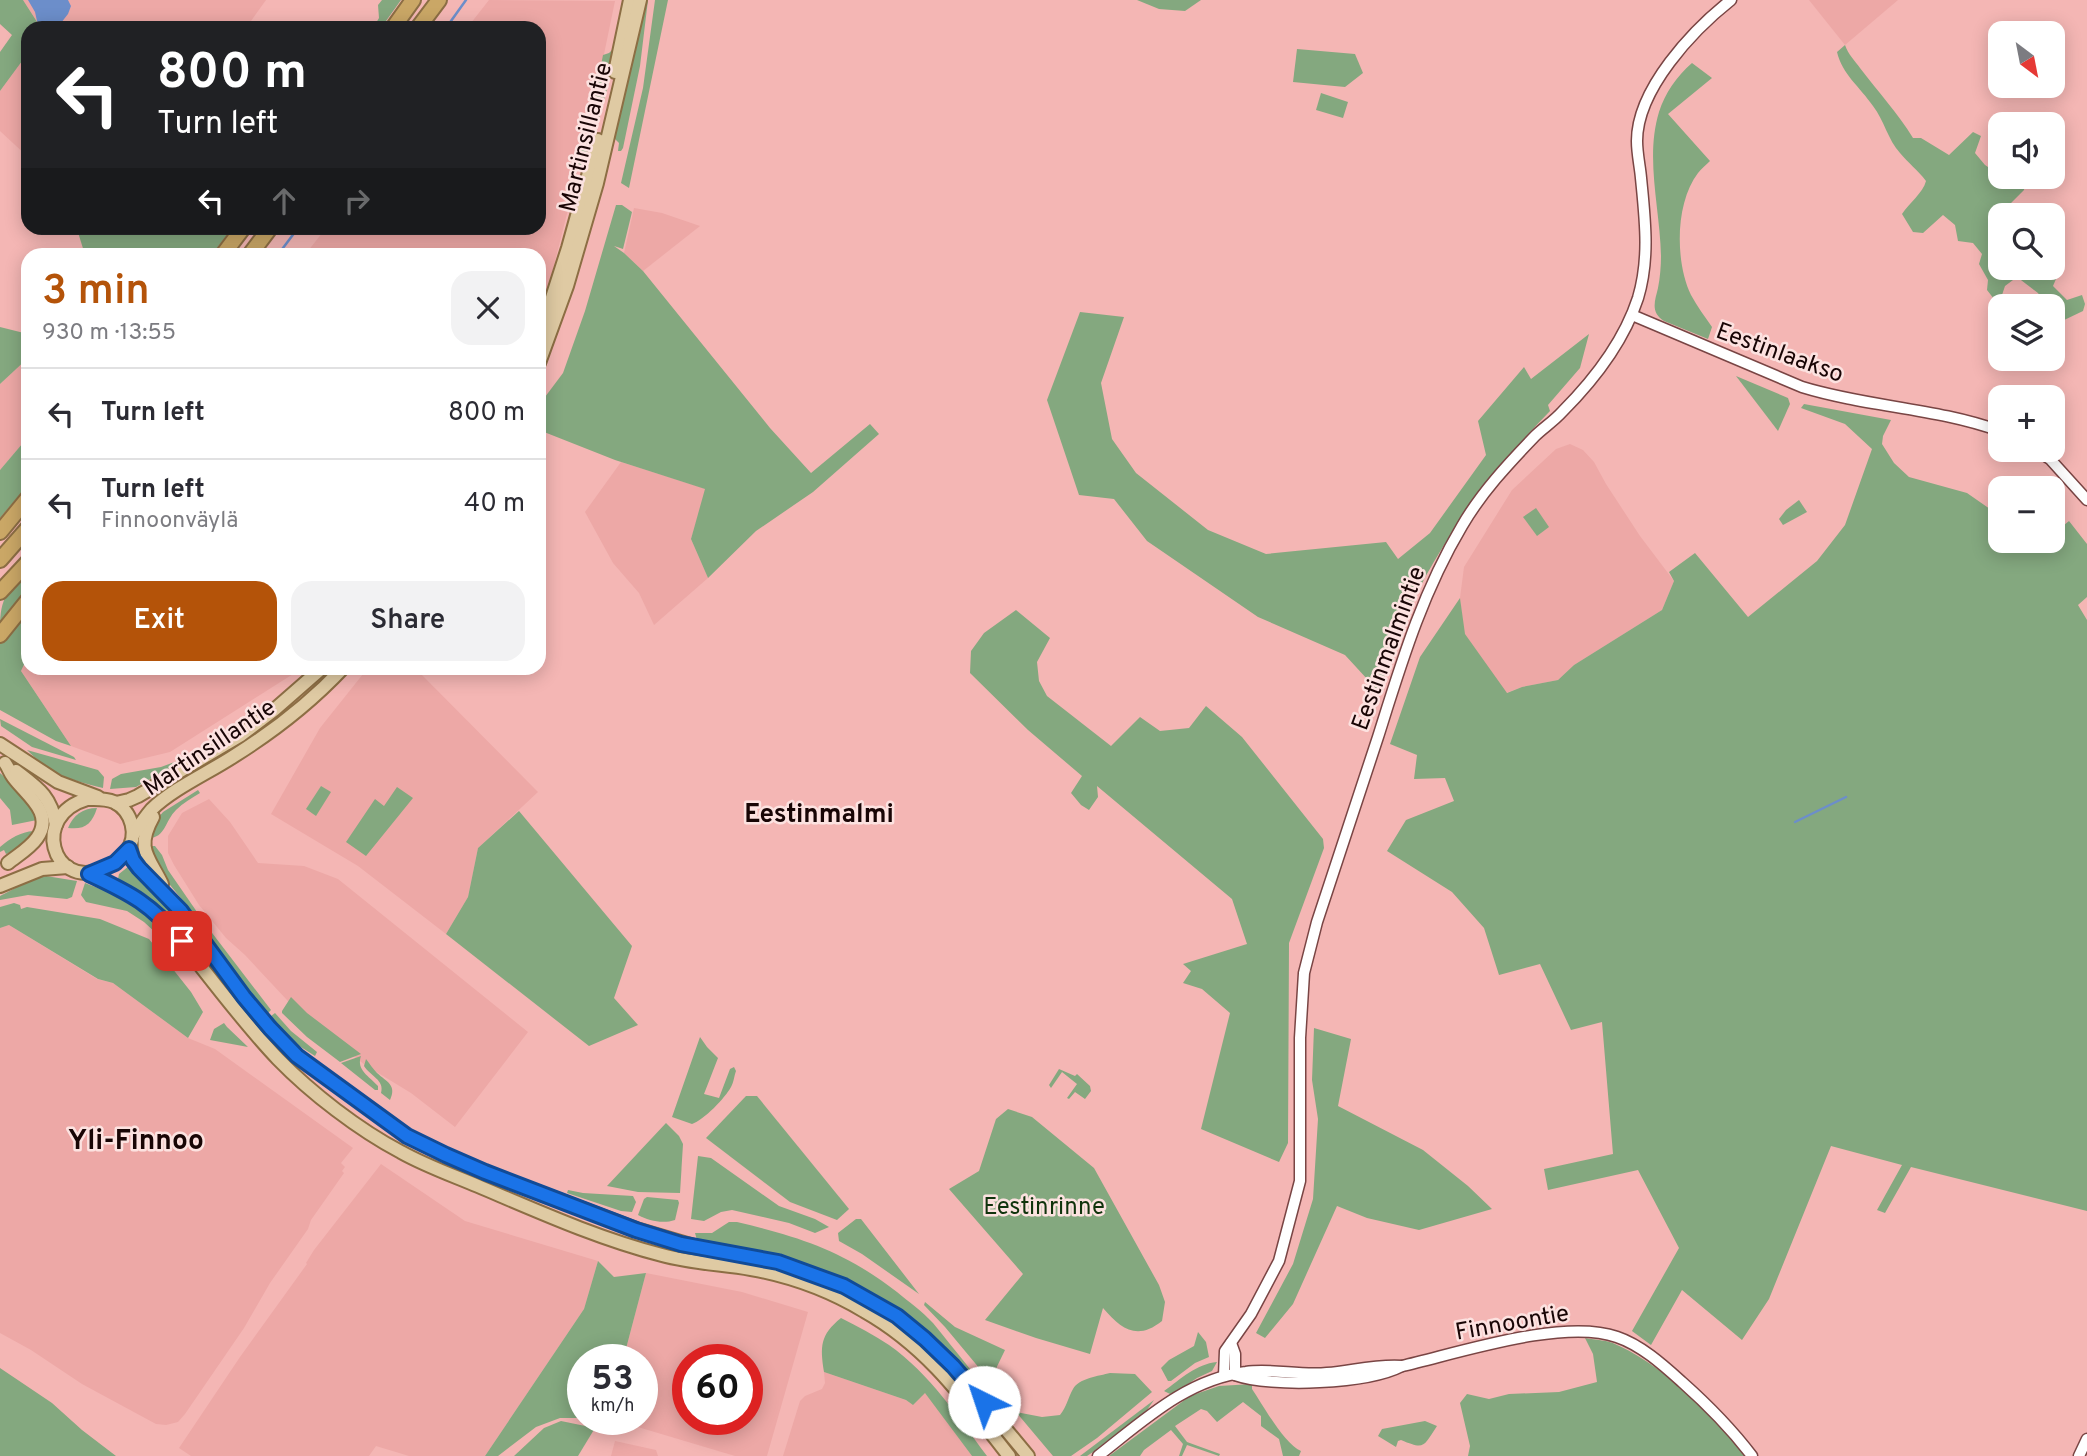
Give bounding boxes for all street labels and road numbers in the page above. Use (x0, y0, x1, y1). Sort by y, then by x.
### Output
street label: Martinsillantie (554, 60, 620, 215)
street label: Eestinlaakso (1711, 317, 1847, 391)
street label: Eestinmalmintie (1346, 563, 1433, 735)
street label: Martinsillantie (138, 693, 282, 804)
street label: Finnoontie (1453, 1299, 1572, 1349)

